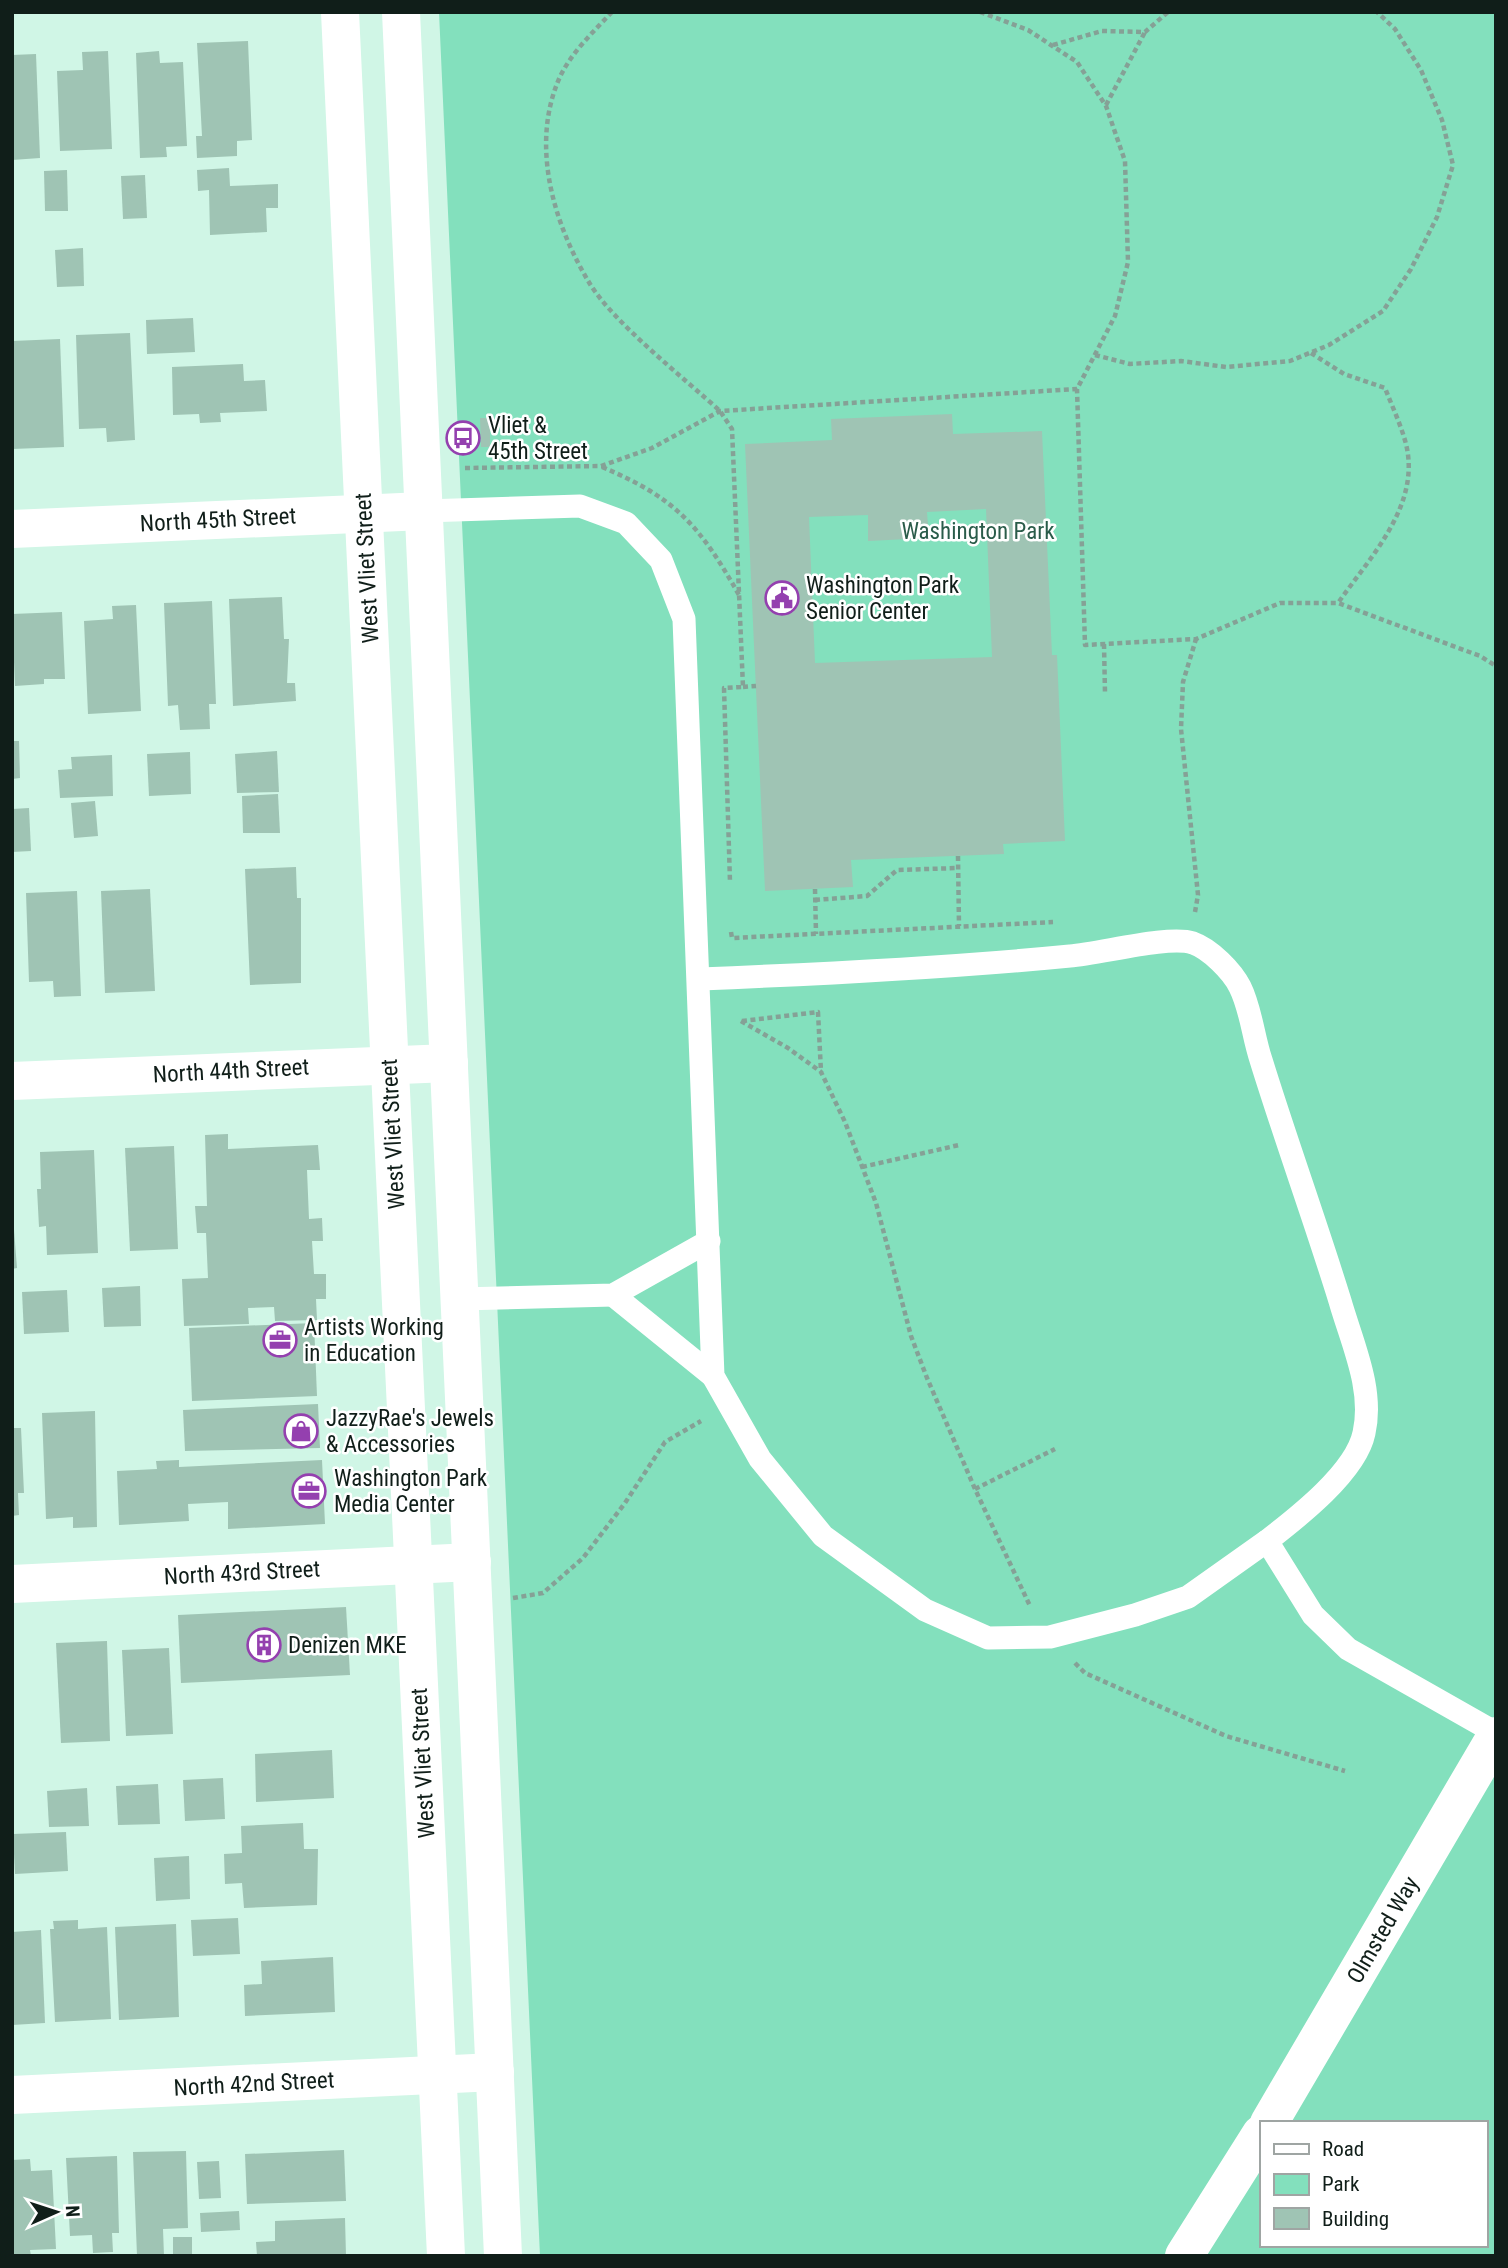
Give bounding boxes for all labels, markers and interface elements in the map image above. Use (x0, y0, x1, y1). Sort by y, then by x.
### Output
place label: Vliet & 45th Street (488, 412, 588, 465)
bus stop icon: Vliet & 45th Street (444, 419, 482, 457)
street label: West Vliet Street (350, 492, 384, 644)
street label: North 45th Street (139, 502, 297, 538)
park label: Washington Park (901, 518, 1055, 545)
place label: Washington Park Senior Center (806, 572, 960, 625)
public building icon: Washington Park Senior Center (763, 579, 801, 617)
street label: North 44th Street (152, 1053, 310, 1089)
street label: West Vliet Street (376, 1058, 410, 1210)
place label: Artists Working in Education (304, 1314, 444, 1367)
office icon: Artists Working in Education (261, 1321, 299, 1359)
place label: JazzyRae's Jewels & Accessories (326, 1405, 494, 1458)
shop icon: JazzyRae's Jewels & Accessories (282, 1412, 320, 1450)
place label: Washington Park Media Center (334, 1465, 488, 1518)
office icon: Washington Park Media Center (290, 1472, 328, 1510)
street label: North 43rd Street (163, 1555, 321, 1591)
building icon: Denizen MKE (245, 1626, 283, 1664)
place label: Denizen MKE (288, 1632, 407, 1659)
street label: West Vliet Street (406, 1687, 440, 1839)
street label: Olmsted Way (1342, 1871, 1425, 1988)
street label: North 42nd Street (173, 2066, 335, 2102)
legend (1260, 2121, 1487, 2247)
text: Road (1322, 2137, 1364, 2161)
text: Park (1322, 2172, 1360, 2196)
north arrow (21, 2177, 91, 2247)
text: N (61, 2205, 84, 2218)
text: Building (1322, 2207, 1389, 2231)

